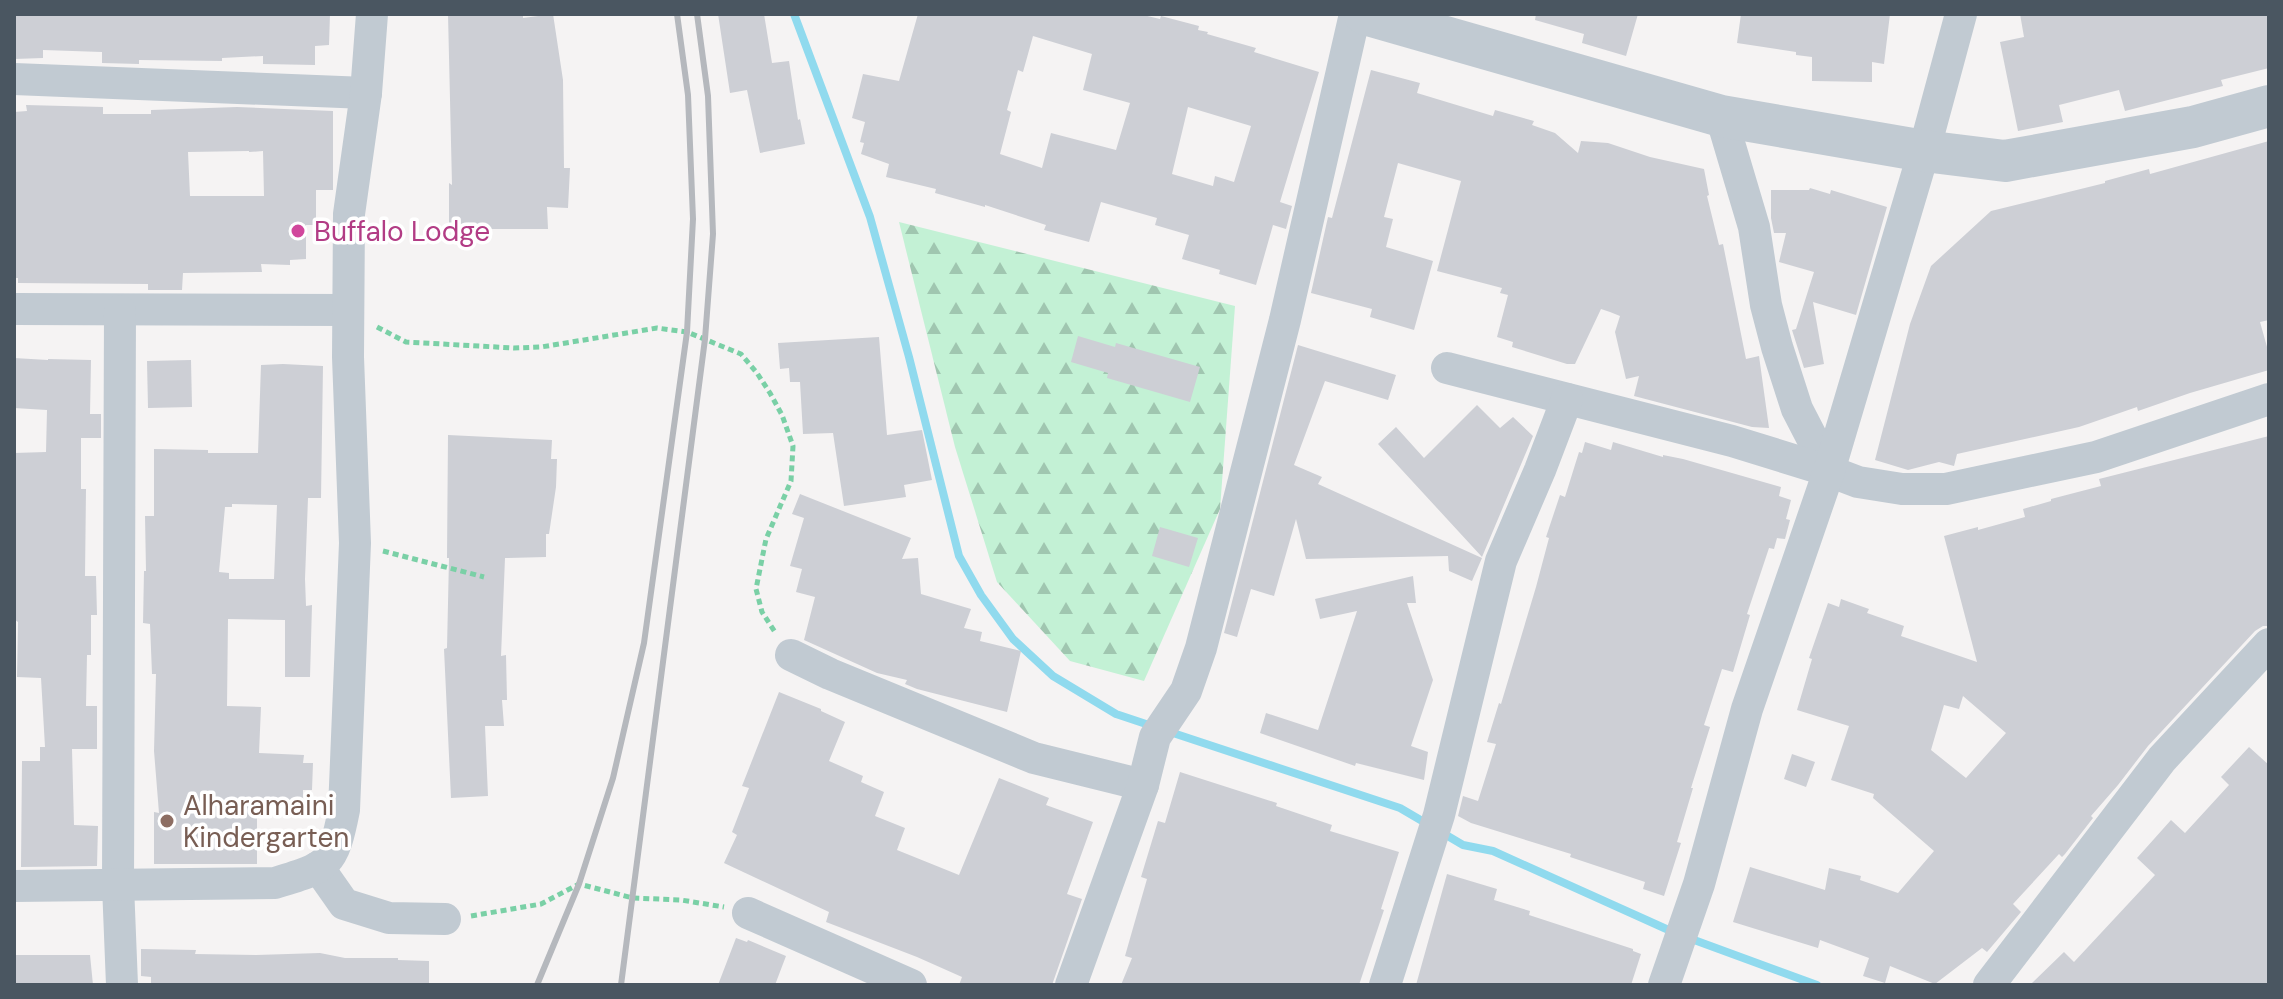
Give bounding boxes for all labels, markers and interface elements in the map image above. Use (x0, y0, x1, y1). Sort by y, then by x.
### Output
place label: Buffalo Lodge (314, 213, 490, 250)
marker: Buffalo Lodge (289, 222, 307, 240)
place label: Alharamaini Kindergarten (183, 787, 349, 856)
marker: Alharamaini Kindergarten (158, 812, 176, 830)

